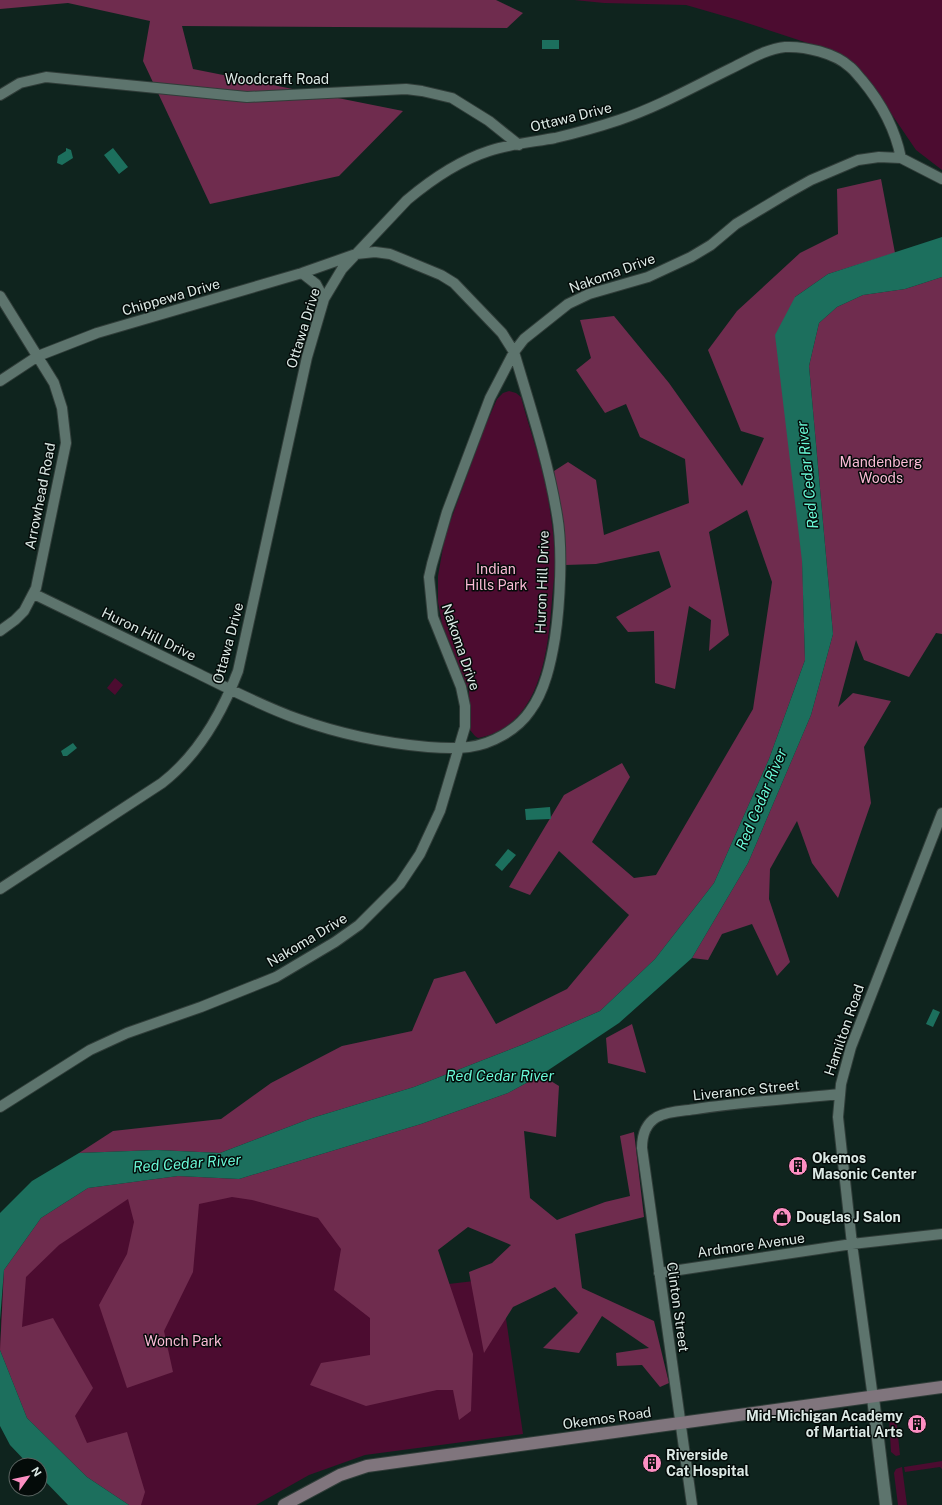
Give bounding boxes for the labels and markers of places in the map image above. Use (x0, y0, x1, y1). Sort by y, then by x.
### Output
place label: Okemos Masonic Center (812, 1150, 917, 1182)
building icon: Okemos Masonic Center (787, 1155, 809, 1177)
shop icon: Douglas J Salon (771, 1206, 793, 1228)
place label: Douglas J Salon (796, 1209, 901, 1225)
place label: Mid-Michigan Academy of Martial Arts (746, 1408, 903, 1440)
building icon: Mid-Michigan Academy of Martial Arts (906, 1413, 928, 1435)
place label: Riverside Cat Hospital (666, 1447, 750, 1479)
building icon: Riverside Cat Hospital (641, 1452, 663, 1474)

